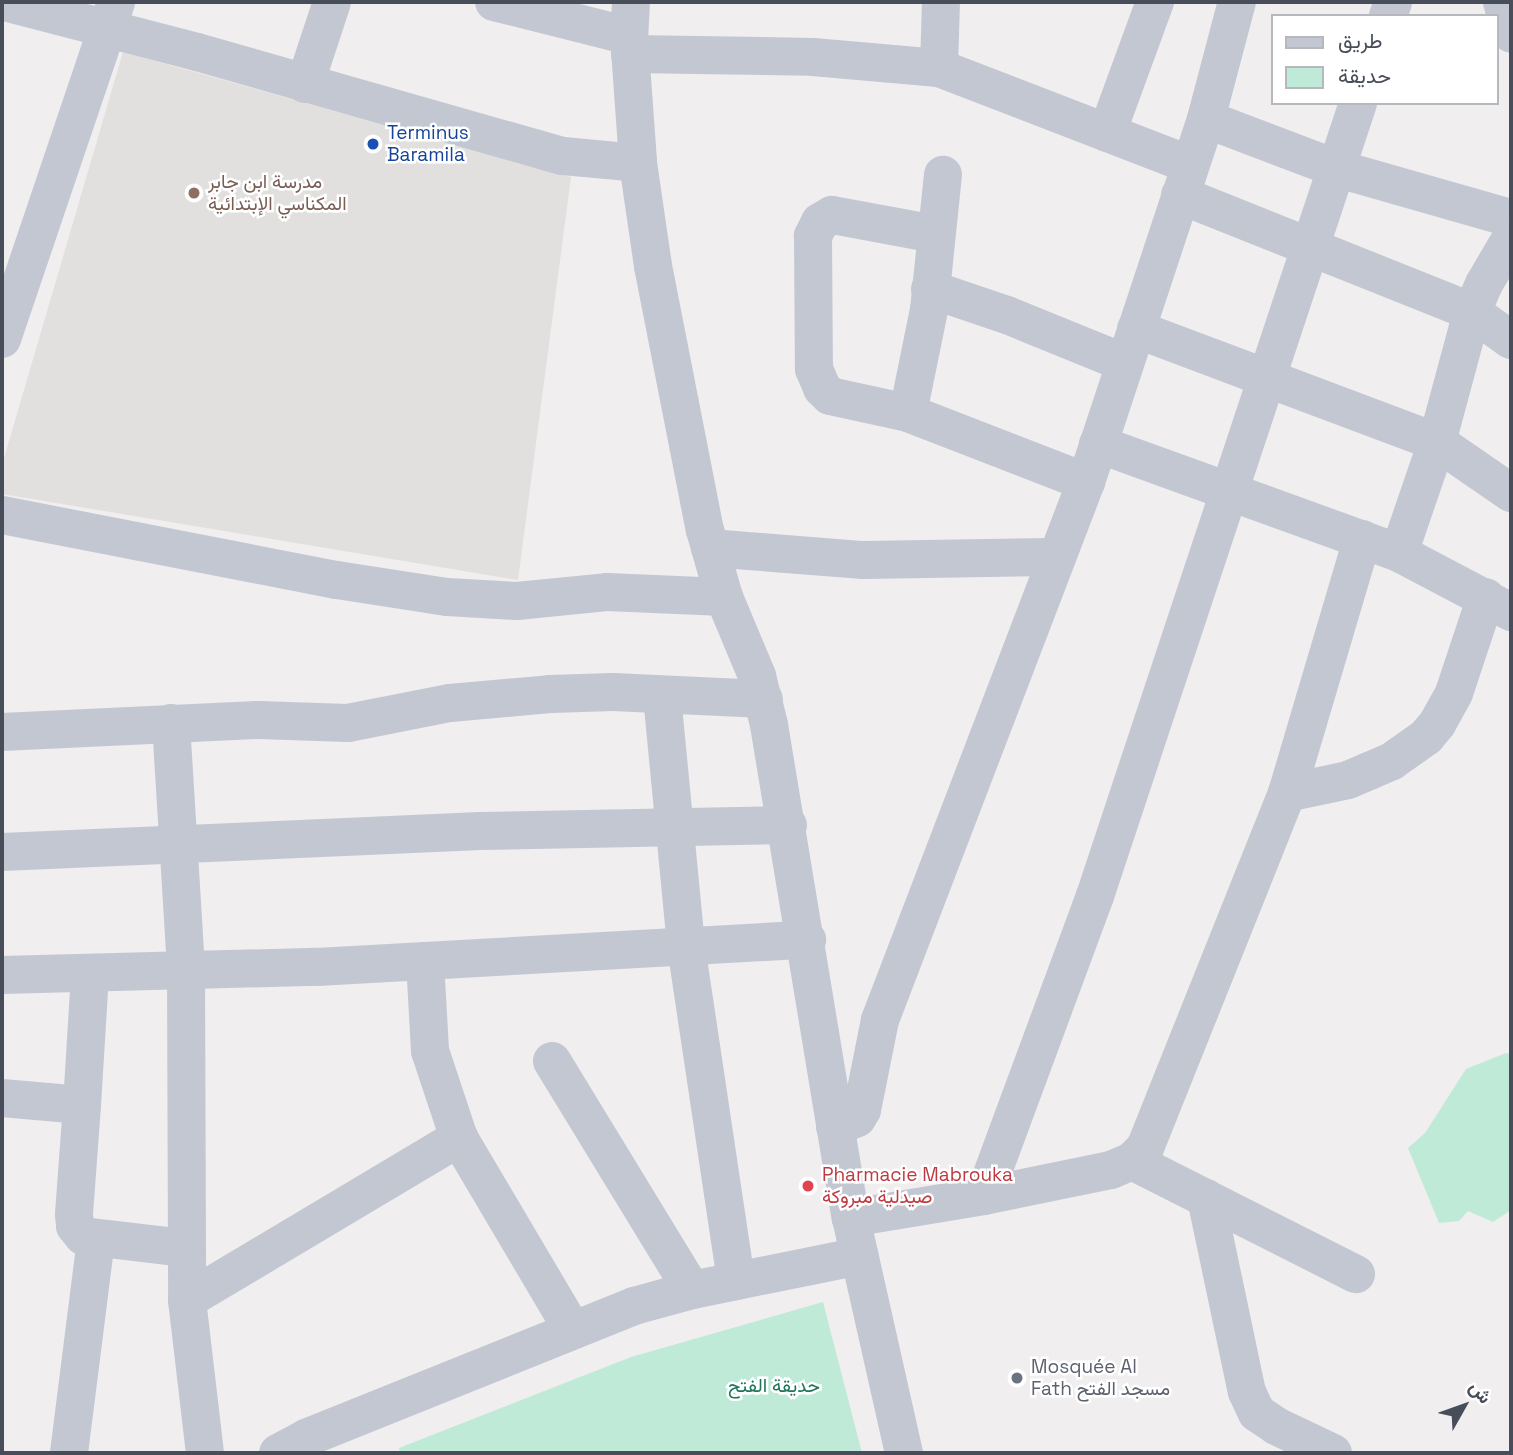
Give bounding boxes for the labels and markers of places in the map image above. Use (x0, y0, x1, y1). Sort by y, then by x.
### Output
place label: Terminus Baramila (387, 122, 469, 166)
marker: Terminus Baramila (365, 136, 381, 152)
place label: مدرسة ابن جابر المكناسي الإبتدائية (208, 171, 347, 215)
marker: مدرسة ابن جابر المكناسي الإبتدائية (186, 185, 202, 201)
place label: Pharmacie Mabrouka صيدلية مبروكة (822, 1164, 1013, 1208)
marker: Pharmacie Mabrouka صيدلية مبروكة (800, 1178, 816, 1194)
place label: Mosquée Al Fath مسجد الفتح (1031, 1356, 1170, 1400)
marker: Mosquée Al Fath مسجد الفتح (1009, 1370, 1025, 1386)

